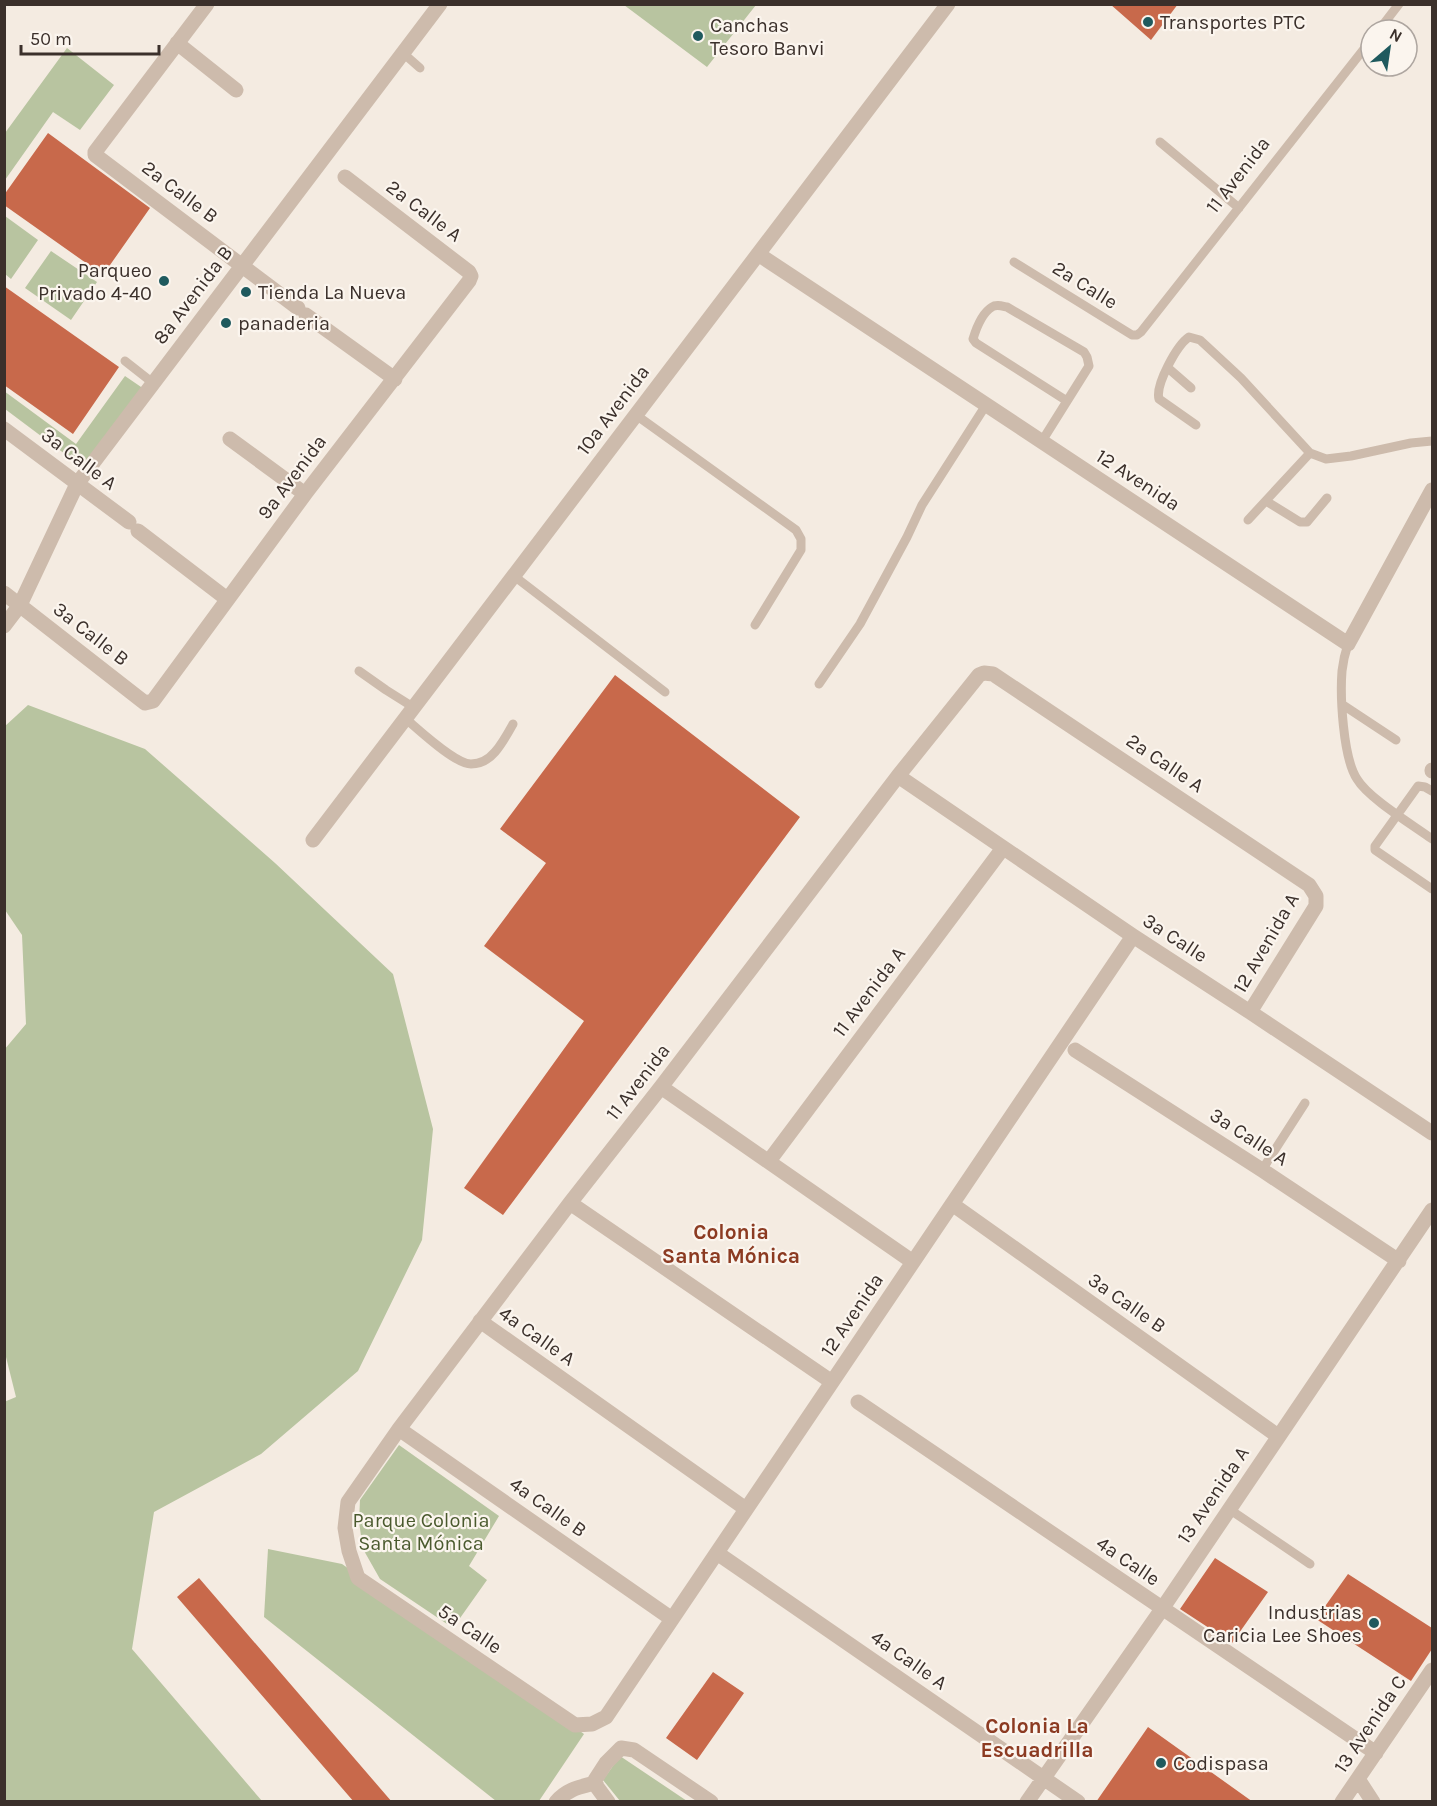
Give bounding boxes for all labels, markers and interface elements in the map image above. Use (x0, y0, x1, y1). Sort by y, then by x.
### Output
place label: Transportes PTC (1160, 11, 1306, 34)
place label: Canchas Tesoro Banvi (710, 14, 825, 60)
marker: Transportes PTC (1141, 15, 1155, 29)
scale bar (21, 18, 159, 56)
north arrow (1359, 18, 1419, 78)
text: N (1386, 24, 1406, 46)
text: 50 m (30, 28, 72, 50)
marker: Canchas Tesoro Banvi (691, 29, 705, 43)
street label: 11 Avenida (1201, 132, 1275, 218)
street label: 2a Calle B (137, 156, 223, 228)
street label: 2a Calle A (382, 175, 466, 247)
street label: 8a Avenida B (148, 241, 238, 349)
street label: 2a Calle (1048, 256, 1122, 314)
place label: Parqueo Privado 4-40 (38, 259, 152, 305)
marker: Parqueo Privado 4-40 (157, 274, 171, 288)
place label: Tienda La Nueva (258, 281, 406, 304)
marker: Tienda La Nueva (239, 285, 253, 299)
place label: panaderia (238, 312, 330, 335)
marker: panaderia (219, 316, 233, 330)
street label: 10a Avenida (572, 361, 654, 459)
street label: 3a Calle A (37, 423, 121, 495)
street label: 9a Avenida (253, 430, 331, 524)
street label: 12 Avenida (1092, 444, 1184, 516)
street label: 3a Calle B (49, 597, 133, 671)
street label: 2a Calle A (1122, 729, 1208, 797)
street label: 12 Avenida A (1228, 889, 1304, 997)
street label: 3a Calle (1138, 909, 1212, 967)
street label: 11 Avenida A (828, 943, 910, 1041)
street label: 11 Avenida (601, 1039, 675, 1125)
street label: 3a Calle A (1206, 1103, 1292, 1171)
district label: Colonia Santa Mónica (662, 1220, 800, 1268)
street label: 3a Calle B (1084, 1268, 1170, 1338)
street label: 12 Avenida (816, 1269, 888, 1361)
street label: 4a Calle A (494, 1301, 580, 1371)
street label: 13 Avenida A (1172, 1442, 1254, 1548)
street label: 4a Calle B (505, 1472, 591, 1542)
park label: Parque Colonia Santa Mónica (353, 1509, 489, 1555)
street label: 4a Calle (1092, 1531, 1164, 1591)
street label: 5a Calle (434, 1599, 506, 1659)
place label: Industrias Caricia Lee Shoes (1203, 1601, 1362, 1647)
marker: Industrias Caricia Lee Shoes (1367, 1616, 1381, 1630)
street label: 4a Calle A (866, 1625, 952, 1695)
street label: 13 Avenida C (1329, 1671, 1411, 1777)
district label: Colonia La Escuadrilla (980, 1714, 1094, 1762)
place label: Codispasa (1173, 1752, 1269, 1775)
marker: Codispasa (1154, 1756, 1168, 1770)

